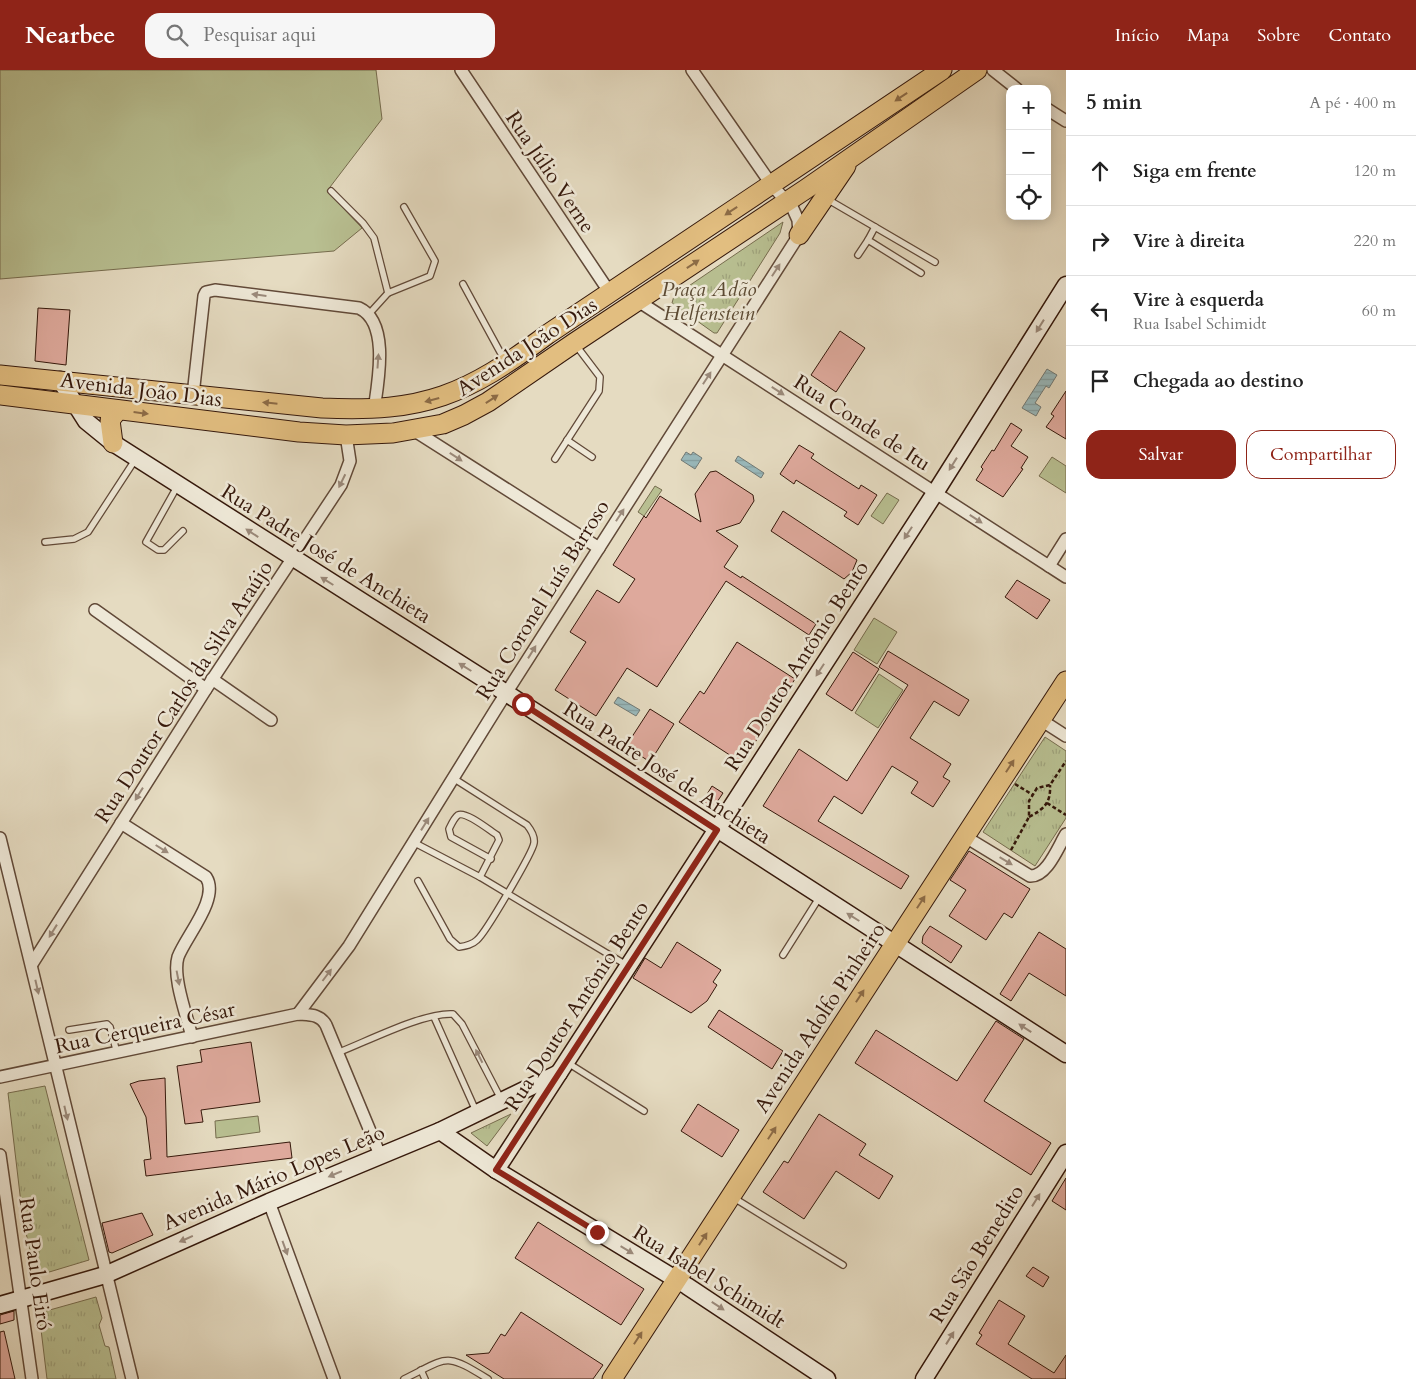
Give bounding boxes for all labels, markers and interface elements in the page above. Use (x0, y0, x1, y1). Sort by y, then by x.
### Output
search box (145, 13, 495, 58)
text: Nearbee (25, 19, 115, 52)
icon: search (163, 21, 191, 49)
text: Pesquisar aqui (203, 22, 316, 48)
text: Início (1115, 23, 1159, 48)
text: Mapa (1187, 23, 1229, 48)
text: Sobre (1257, 23, 1300, 48)
text: Contato (1328, 23, 1391, 48)
map controls (1006, 85, 1051, 220)
button: + (1006, 85, 1051, 130)
text: 5 min (1086, 88, 1142, 117)
one-way arrow (895, 92, 908, 102)
text: A pé · 400 m (1309, 92, 1396, 114)
street label: Rua Júlio Verne (498, 105, 602, 239)
button: − (1006, 130, 1051, 175)
icon: ahead (1086, 157, 1114, 185)
text: Siga em frente (1133, 158, 1257, 184)
text: 120 m (1354, 160, 1396, 182)
button: locate (1006, 175, 1051, 220)
one-way arrow (724, 206, 737, 216)
icon: right (1086, 227, 1114, 255)
text: Vire à direita (1133, 228, 1245, 254)
text: 220 m (1354, 230, 1396, 252)
one-way arrow (687, 259, 700, 269)
one-way arrow (772, 264, 781, 277)
park label: Praça Adão Helfenstein (661, 275, 757, 328)
text: Vire à esquerda (1133, 287, 1264, 313)
one-way arrow (251, 291, 267, 299)
street label: Avenida João Dias (451, 291, 603, 403)
icon: left (1086, 297, 1114, 325)
text: 60 m (1362, 300, 1396, 322)
text: Rua Isabel Schimidt (1133, 313, 1266, 335)
one-way arrow (1035, 320, 1045, 333)
one-way arrow (375, 353, 383, 369)
street label: Avenida João Dias (59, 366, 223, 414)
icon: arrive (1086, 367, 1114, 395)
street label: Rua Conde de Itu (788, 368, 936, 478)
text: Chegada ao destino (1133, 368, 1304, 394)
one-way arrow (703, 372, 712, 385)
one-way arrow (771, 387, 784, 396)
one-way arrow (486, 394, 499, 404)
one-way arrow (424, 396, 439, 404)
one-way arrow (262, 399, 278, 407)
one-way arrow (134, 409, 150, 417)
button: Salvar (1086, 430, 1236, 479)
button: Compartilhar (1246, 430, 1396, 479)
one-way arrow (450, 452, 463, 462)
one-way arrow (948, 457, 958, 470)
one-way arrow (338, 474, 346, 489)
street label: Rua Padre José de Anchieta (216, 477, 436, 631)
street label: Rua Coronel Luís Barroso (470, 494, 616, 706)
one-way arrow (615, 508, 624, 522)
one-way arrow (969, 514, 982, 524)
one-way arrow (903, 527, 913, 540)
one-way arrow (245, 528, 258, 537)
street label: Rua Doutor Carlos da Silva Araújo (88, 555, 280, 829)
street label: Rua Doutor Antônio Bento (718, 555, 876, 777)
one-way arrow (321, 576, 334, 585)
one-way arrow (528, 645, 537, 659)
one-way arrow (458, 663, 472, 672)
one-way arrow (815, 663, 824, 676)
route start (512, 693, 535, 716)
street label: Rua Padre José de Anchieta (557, 695, 777, 851)
one-way arrow (1005, 759, 1015, 773)
one-way arrow (135, 787, 144, 801)
one-way arrow (420, 818, 429, 831)
one-way arrow (156, 844, 169, 854)
one-way arrow (1000, 857, 1013, 866)
street label: Rua Doutor Antônio Bento (498, 895, 656, 1117)
one-way arrow (916, 895, 926, 909)
one-way arrow (847, 912, 860, 921)
street label: Avenida Adolfo Pinheiro (748, 917, 892, 1119)
one-way arrow (48, 925, 57, 938)
one-way arrow (322, 968, 332, 982)
one-way arrow (174, 971, 182, 986)
one-way arrow (33, 980, 41, 995)
one-way arrow (855, 989, 864, 1003)
street label: Rua Cerqueira César (52, 995, 238, 1061)
one-way arrow (1018, 1023, 1032, 1033)
one-way arrow (475, 1049, 483, 1063)
one-way arrow (62, 1106, 70, 1121)
street label: Avenida Mário Lopes Leão (159, 1118, 389, 1238)
one-way arrow (767, 1126, 777, 1140)
one-way arrow (327, 1170, 342, 1178)
street label: Rua São Benedito (923, 1179, 1031, 1329)
one-way arrow (1031, 1193, 1041, 1206)
street label: Rua Paulo Eiró (11, 1196, 59, 1332)
street label: Rua Isabel Schimidt (627, 1218, 791, 1336)
route end (586, 1221, 609, 1244)
one-way arrow (698, 1233, 708, 1246)
one-way arrow (179, 1235, 193, 1243)
one-way arrow (281, 1241, 289, 1256)
one-way arrow (621, 1246, 634, 1255)
one-way arrow (711, 1302, 724, 1311)
one-way arrow (945, 1331, 955, 1344)
one-way arrow (634, 1332, 643, 1345)

